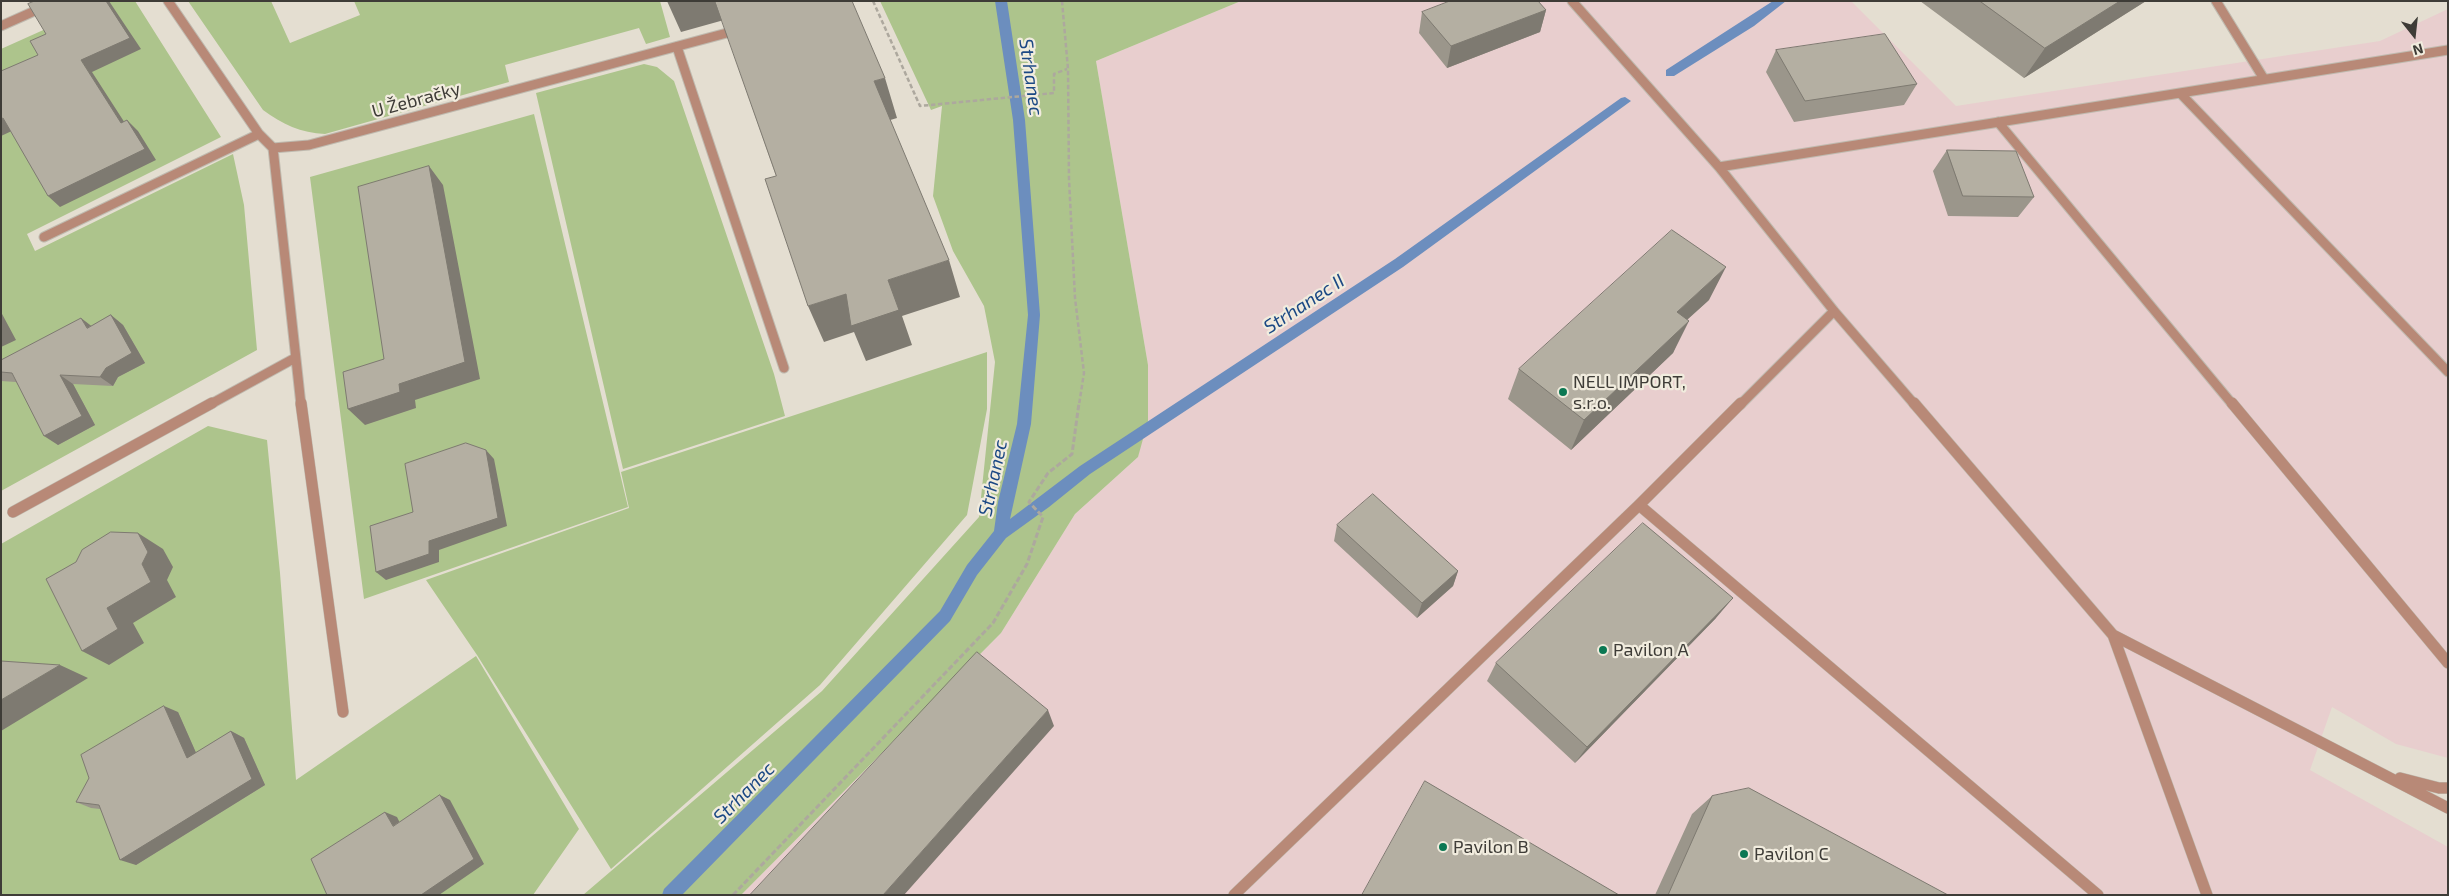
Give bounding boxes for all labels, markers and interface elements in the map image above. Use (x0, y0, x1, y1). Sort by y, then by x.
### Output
north arrow (2389, 10, 2439, 60)
water label: Strhanec (1014, 37, 1048, 117)
text: N (2411, 40, 2425, 59)
street label: U Žebračky (369, 78, 463, 122)
water label: Strhanec II (1259, 269, 1349, 339)
place label: NELL IMPORT, s.r.o. (1573, 371, 1686, 414)
marker: NELL IMPORT, s.r.o. (1557, 386, 1569, 398)
water label: Strhanec (974, 438, 1012, 518)
place label: Pavilon A (1613, 639, 1689, 661)
marker: Pavilon A (1597, 644, 1609, 656)
water label: Strhanec (709, 758, 779, 828)
place label: Pavilon B (1453, 836, 1529, 858)
marker: Pavilon B (1437, 841, 1449, 853)
place label: Pavilon C (1754, 843, 1829, 865)
marker: Pavilon C (1738, 848, 1750, 860)

